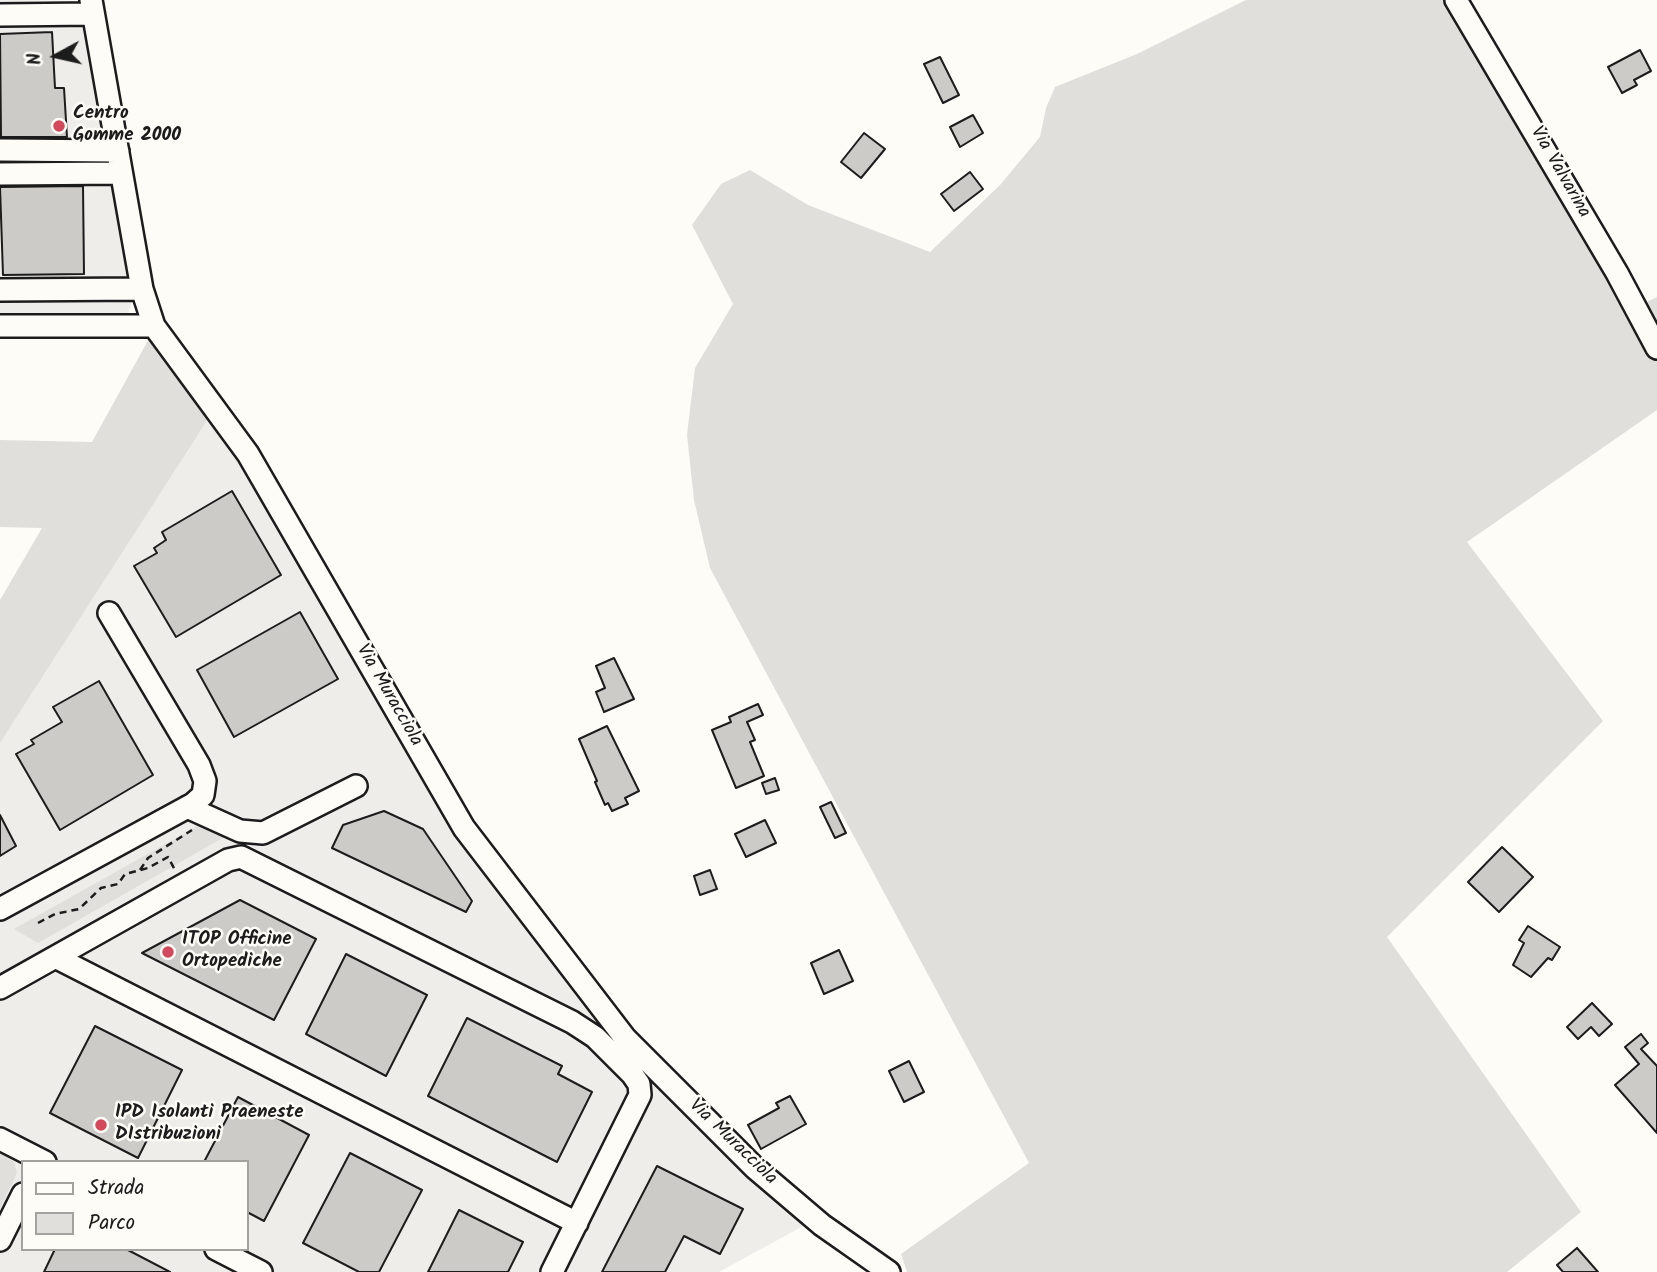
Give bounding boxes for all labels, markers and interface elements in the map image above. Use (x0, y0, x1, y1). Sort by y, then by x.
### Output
north arrow (21, 21, 91, 91)
text: N (20, 51, 51, 67)
place label: Centro Gomme 2000 (73, 104, 181, 148)
marker: Centro Gomme 2000 (51, 118, 67, 134)
street label: Via Valvarina (1524, 123, 1594, 223)
street label: Via Muracciola (350, 641, 426, 751)
place label: ITOP Officine Ortopediche (182, 930, 292, 974)
marker: ITOP Officine Ortopediche (160, 944, 176, 960)
street label: Via Muracciola (683, 1095, 781, 1191)
place label: IPD Isolanti Praeneste DIstribuzioni (115, 1103, 304, 1147)
marker: IPD Isolanti Praeneste DIstribuzioni (93, 1117, 109, 1133)
legend (21, 1160, 248, 1251)
text: Strada (88, 1172, 144, 1205)
text: Parco (88, 1207, 135, 1240)

